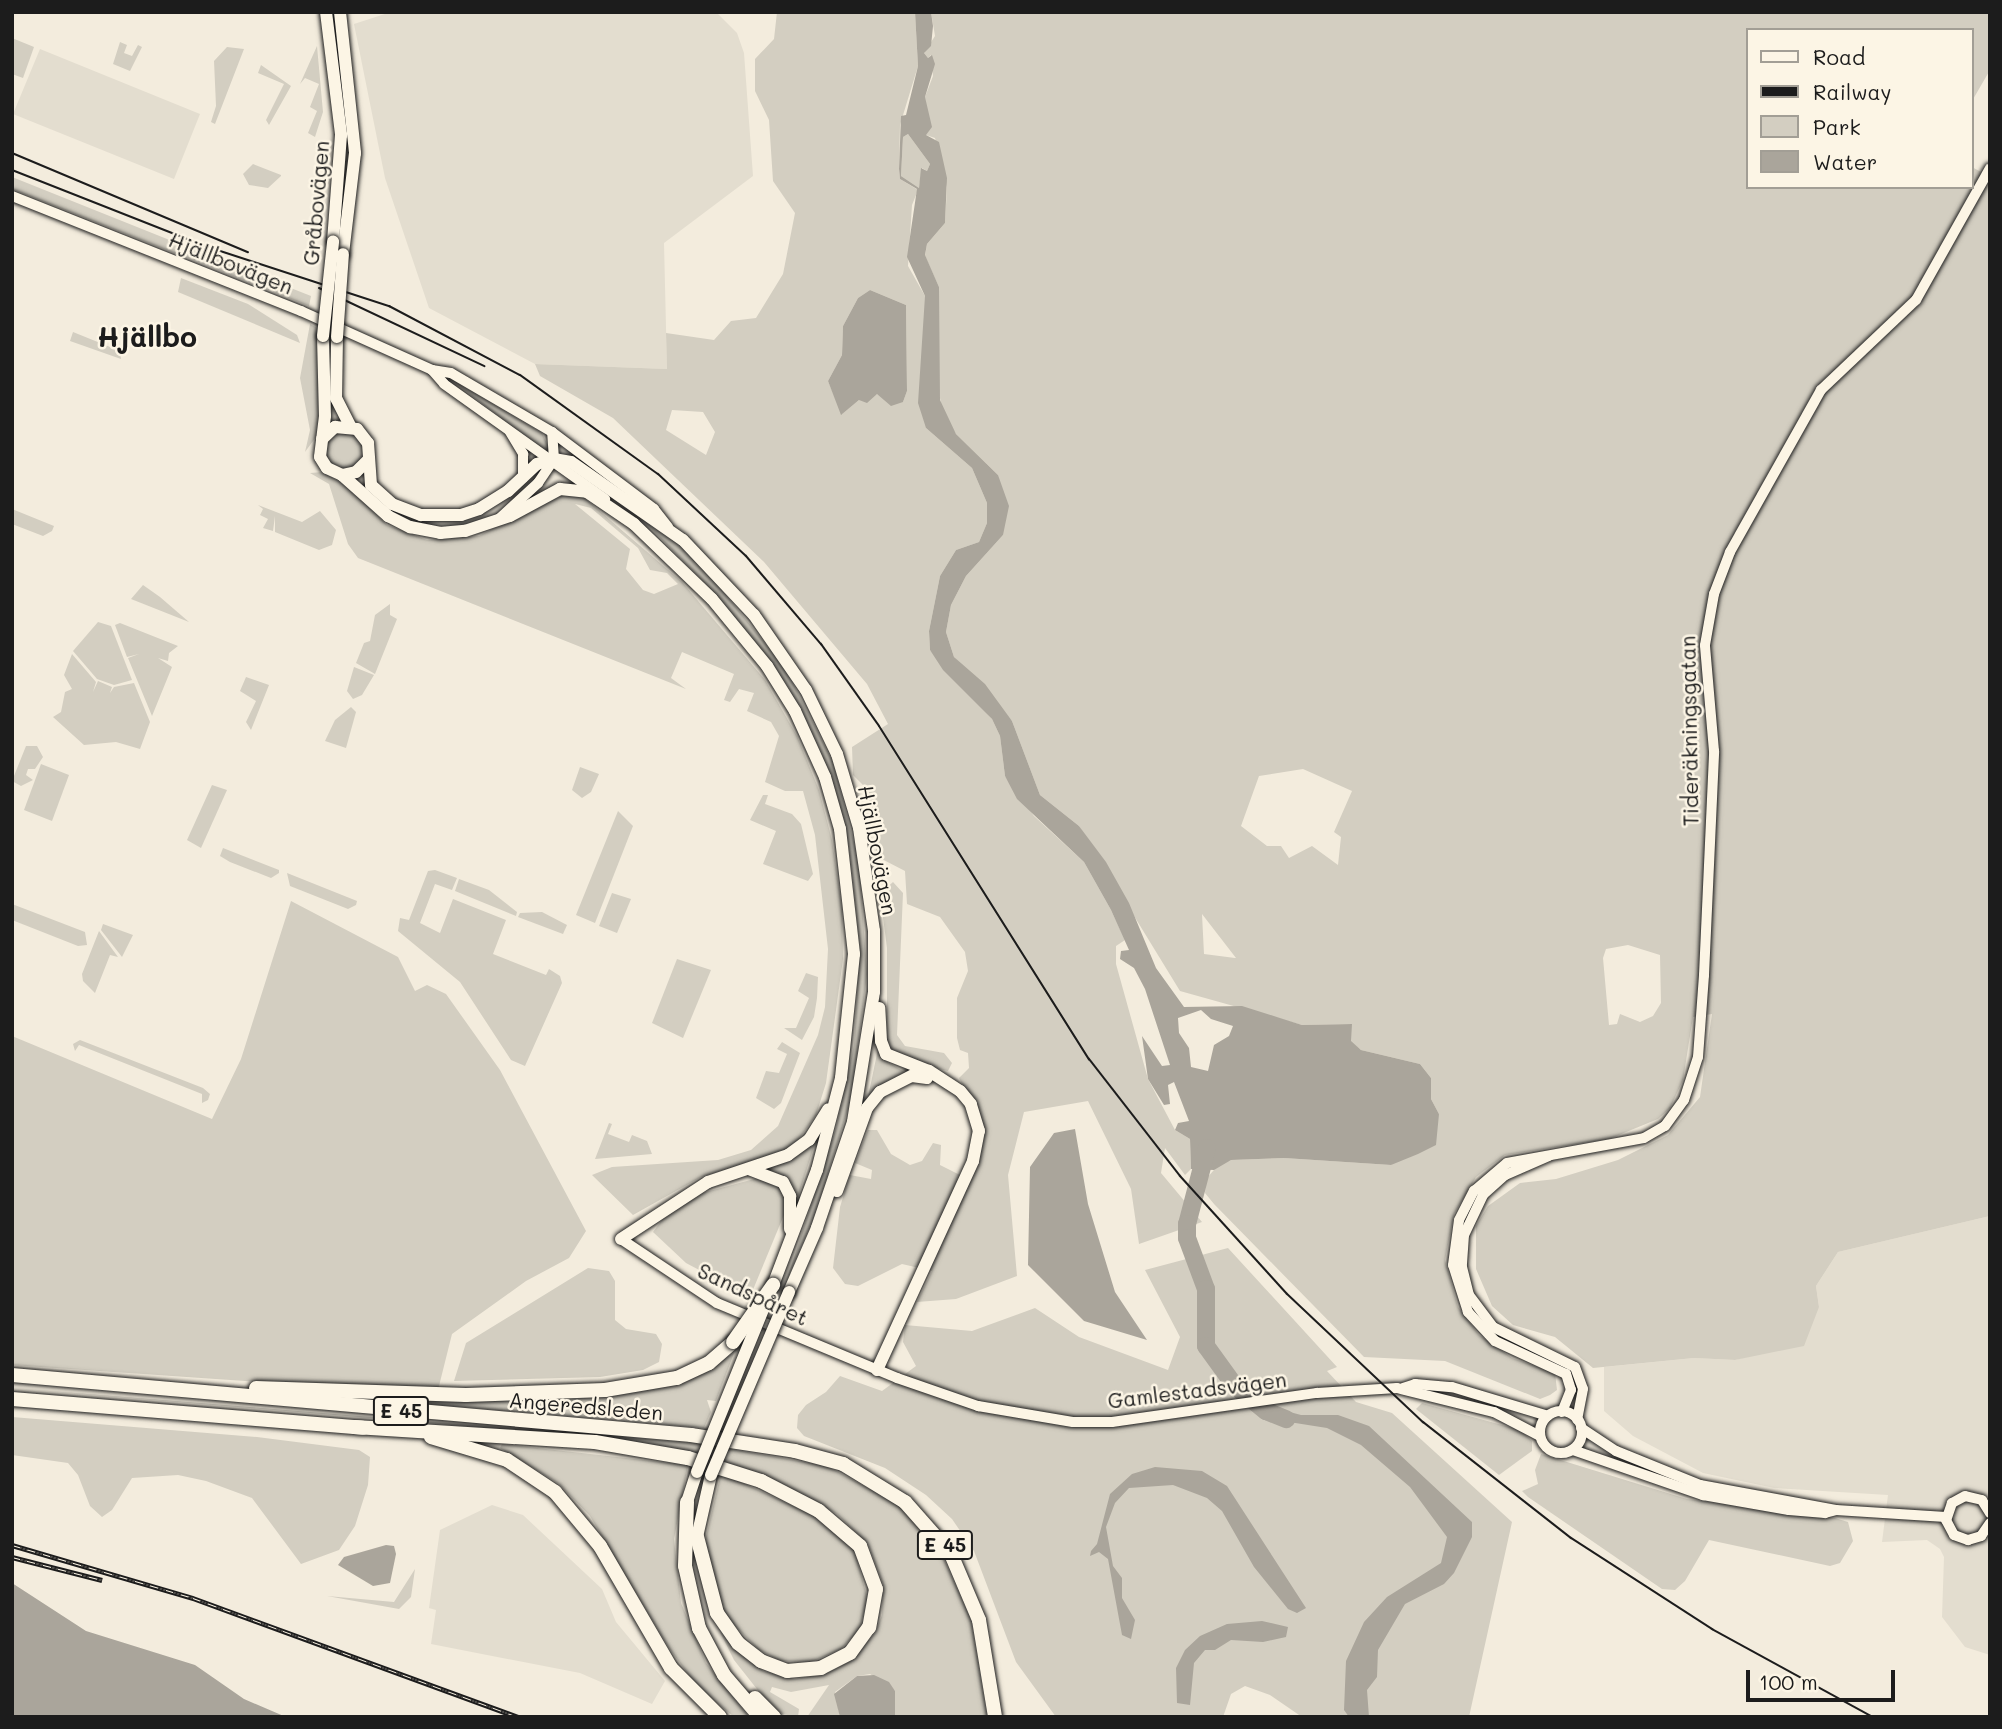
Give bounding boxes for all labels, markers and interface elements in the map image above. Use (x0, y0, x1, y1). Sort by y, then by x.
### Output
legend (1746, 28, 1974, 189)
text: Road (1813, 43, 1865, 70)
text: Railway (1813, 78, 1892, 105)
text: Park (1813, 113, 1861, 140)
street label: Gråbovägen (298, 140, 334, 266)
text: Water (1813, 148, 1877, 175)
street label: Hjällbovägen (165, 227, 297, 299)
district label: Hjällbo (97, 319, 197, 353)
street label: Tideräkningsgatan (1675, 636, 1703, 826)
street label: Hjällbovägen (853, 783, 903, 917)
street label: Sandspåret (694, 1257, 812, 1331)
street label: Gamlestadsvägen (1106, 1367, 1288, 1413)
street label: Angeredsleden (508, 1387, 664, 1425)
road number: E 45 (371, 1396, 431, 1427)
road number: E 45 (915, 1530, 975, 1560)
scale bar (1750, 1656, 1899, 1700)
text: 100 m (1759, 1668, 1818, 1695)

